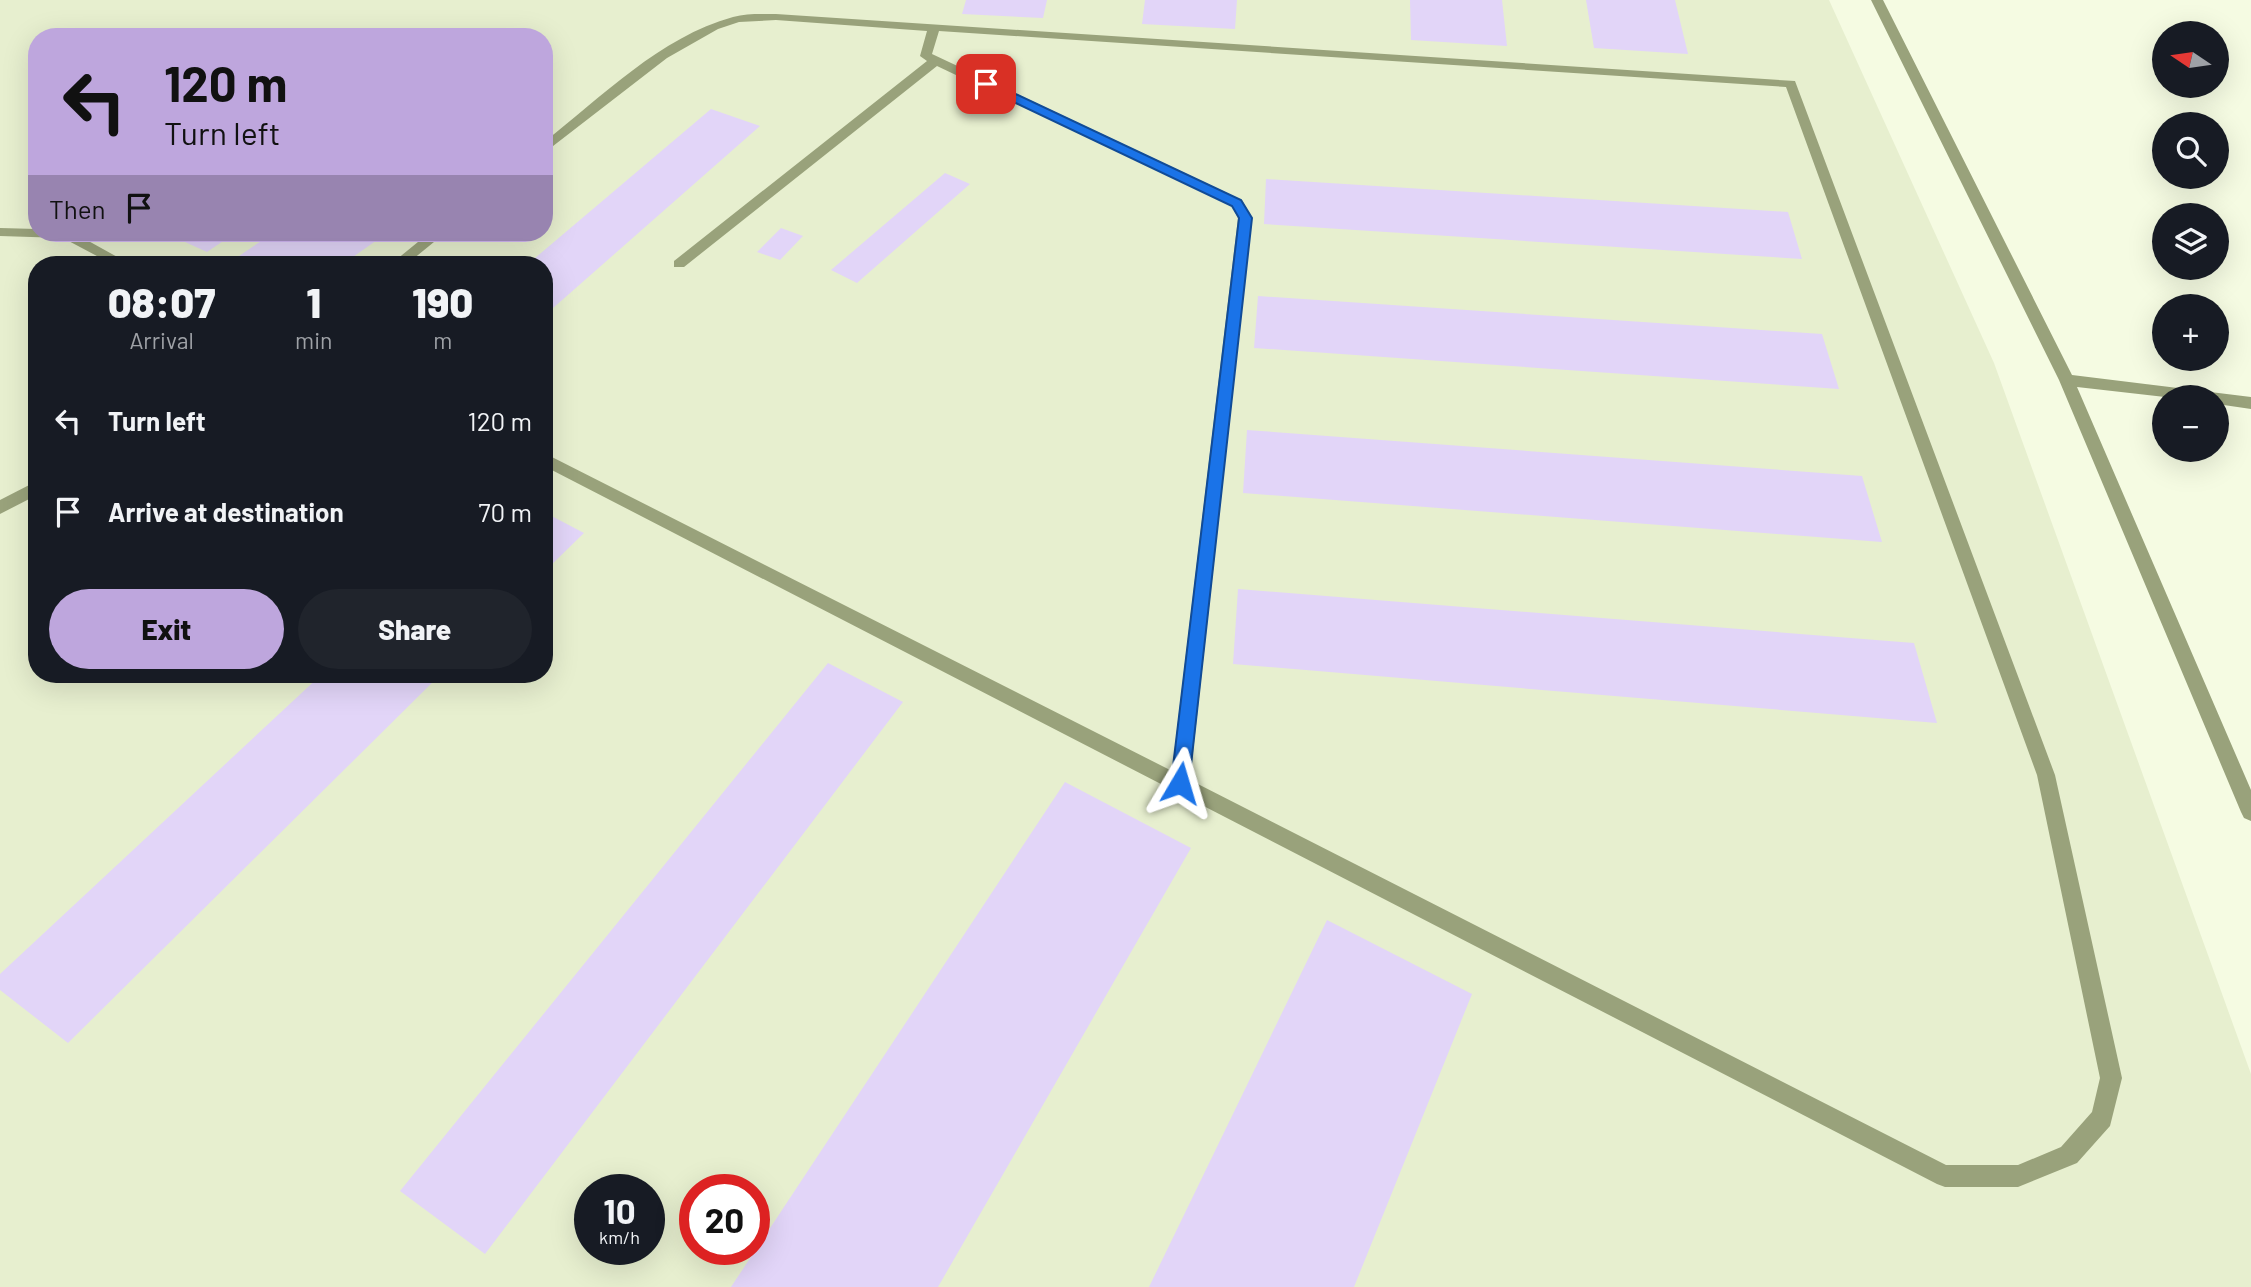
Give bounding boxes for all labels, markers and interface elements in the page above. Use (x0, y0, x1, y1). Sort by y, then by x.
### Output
north arrow (2152, 21, 2230, 98)
map controls (2152, 21, 2229, 462)
text: 120 m (164, 53, 287, 112)
pin (956, 54, 1016, 114)
icon: left (49, 56, 140, 147)
icon: arrive (967, 65, 1005, 103)
button: search (2152, 112, 2229, 189)
text: Turn left (164, 113, 281, 151)
icon: arrive (120, 189, 158, 227)
text: Then (49, 193, 106, 224)
button: layers (2152, 203, 2229, 280)
text: 08:07 (108, 276, 215, 326)
text: 1 (306, 276, 321, 326)
text: 190 (412, 276, 473, 326)
button: + (2152, 294, 2229, 371)
text: Arrival (129, 326, 194, 354)
text: min (295, 326, 332, 354)
text: m (433, 326, 452, 354)
button: − (2152, 385, 2229, 462)
icon: left (49, 402, 87, 440)
text: Turn left (108, 405, 206, 436)
text: 120 m (468, 405, 532, 436)
icon: arrive (49, 493, 87, 531)
text: Arrive at destination (108, 496, 344, 527)
text: 70 m (478, 496, 532, 527)
button: Exit (49, 589, 284, 669)
button: Share (298, 589, 532, 669)
position arrow (1143, 746, 1217, 820)
speed limit sign: 20 (679, 1174, 770, 1265)
text: 10 (603, 1189, 636, 1231)
text: km/h (599, 1226, 640, 1248)

